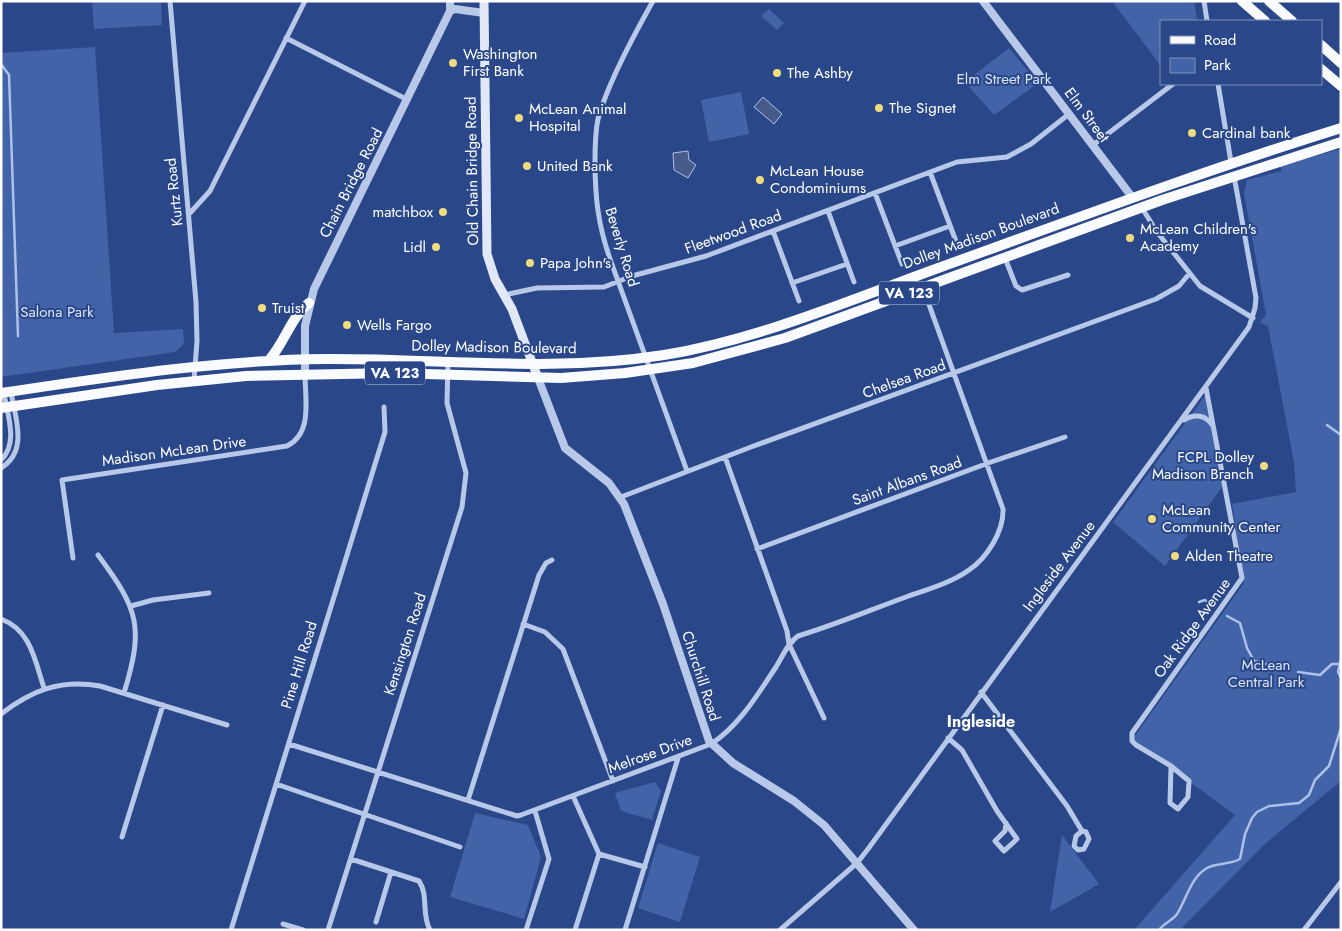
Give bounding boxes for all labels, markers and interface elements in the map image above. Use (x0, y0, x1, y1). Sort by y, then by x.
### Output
legend (1160, 20, 1322, 85)
text: Road (1204, 29, 1236, 51)
place label: Washington First Bank (463, 43, 537, 82)
text: Park (1204, 54, 1231, 76)
marker: Washington First Bank (447, 57, 459, 69)
place label: The Ashby (787, 62, 853, 84)
marker: The Ashby (771, 67, 783, 79)
park label: Elm Street Park (957, 68, 1052, 90)
street label: Elm Street (1059, 83, 1115, 147)
street label: Old Chain Bridge Road (460, 96, 484, 246)
place label: The Signet (889, 97, 956, 119)
place label: McLean Animal Hospital (529, 98, 626, 137)
marker: The Signet (873, 102, 885, 114)
marker: McLean Animal Hospital (513, 112, 525, 124)
place label: Cardinal bank (1202, 122, 1291, 144)
street label: Chain Bridge Road (314, 124, 388, 242)
marker: Cardinal bank (1186, 127, 1198, 139)
place label: United Bank (537, 155, 613, 177)
street label: Kurtz Road (159, 157, 189, 227)
marker: United Bank (521, 160, 533, 172)
place label: McLean House Condominiums (770, 160, 866, 199)
marker: McLean House Condominiums (754, 174, 766, 186)
street label: Dolley Madison Boulevard (900, 197, 1062, 275)
place label: matchbox (373, 201, 434, 223)
street label: Fleetwood Road (681, 204, 785, 260)
street label: Beverly Road (599, 205, 645, 289)
marker: matchbox (437, 206, 449, 218)
place label: McLean Children's Academy (1140, 218, 1256, 257)
marker: McLean Children's Academy (1124, 232, 1136, 244)
place label: Lidl (403, 236, 426, 258)
marker: Lidl (430, 241, 442, 253)
place label: Papa John's (540, 252, 611, 274)
marker: Papa John's (524, 257, 536, 269)
road number: VA 123 (879, 282, 939, 304)
place label: Truist (272, 297, 305, 319)
park label: Salona Park (20, 301, 94, 323)
marker: Truist (256, 302, 268, 314)
place label: Wells Fargo (357, 314, 432, 336)
marker: Wells Fargo (341, 319, 353, 331)
street label: Dolley Madison Boulevard (411, 335, 577, 359)
street label: Chelsea Road (859, 354, 949, 404)
road number: VA 123 (365, 362, 425, 384)
street label: Madison McLean Drive (101, 430, 248, 472)
place label: FCPL Dolley Madison Branch (1152, 446, 1254, 485)
street label: Saint Albans Road (849, 451, 965, 511)
marker: FCPL Dolley Madison Branch (1258, 460, 1270, 472)
place label: McLean Community Center (1162, 499, 1281, 538)
marker: McLean Community Center (1146, 513, 1158, 525)
street label: Ingleside Avenue (1017, 516, 1101, 616)
place label: Alden Theatre (1185, 545, 1273, 567)
marker: Alden Theatre (1169, 550, 1181, 562)
street label: Oak Ridge Avenue (1148, 573, 1236, 682)
street label: Kensington Road (378, 590, 432, 698)
street label: Pine Hill Road (275, 618, 323, 712)
street label: Churchill Road (676, 628, 726, 724)
park label: McLean Central Park (1228, 654, 1305, 693)
district label: Ingleside (947, 710, 1015, 733)
street label: Melrose Drive (605, 729, 695, 779)

